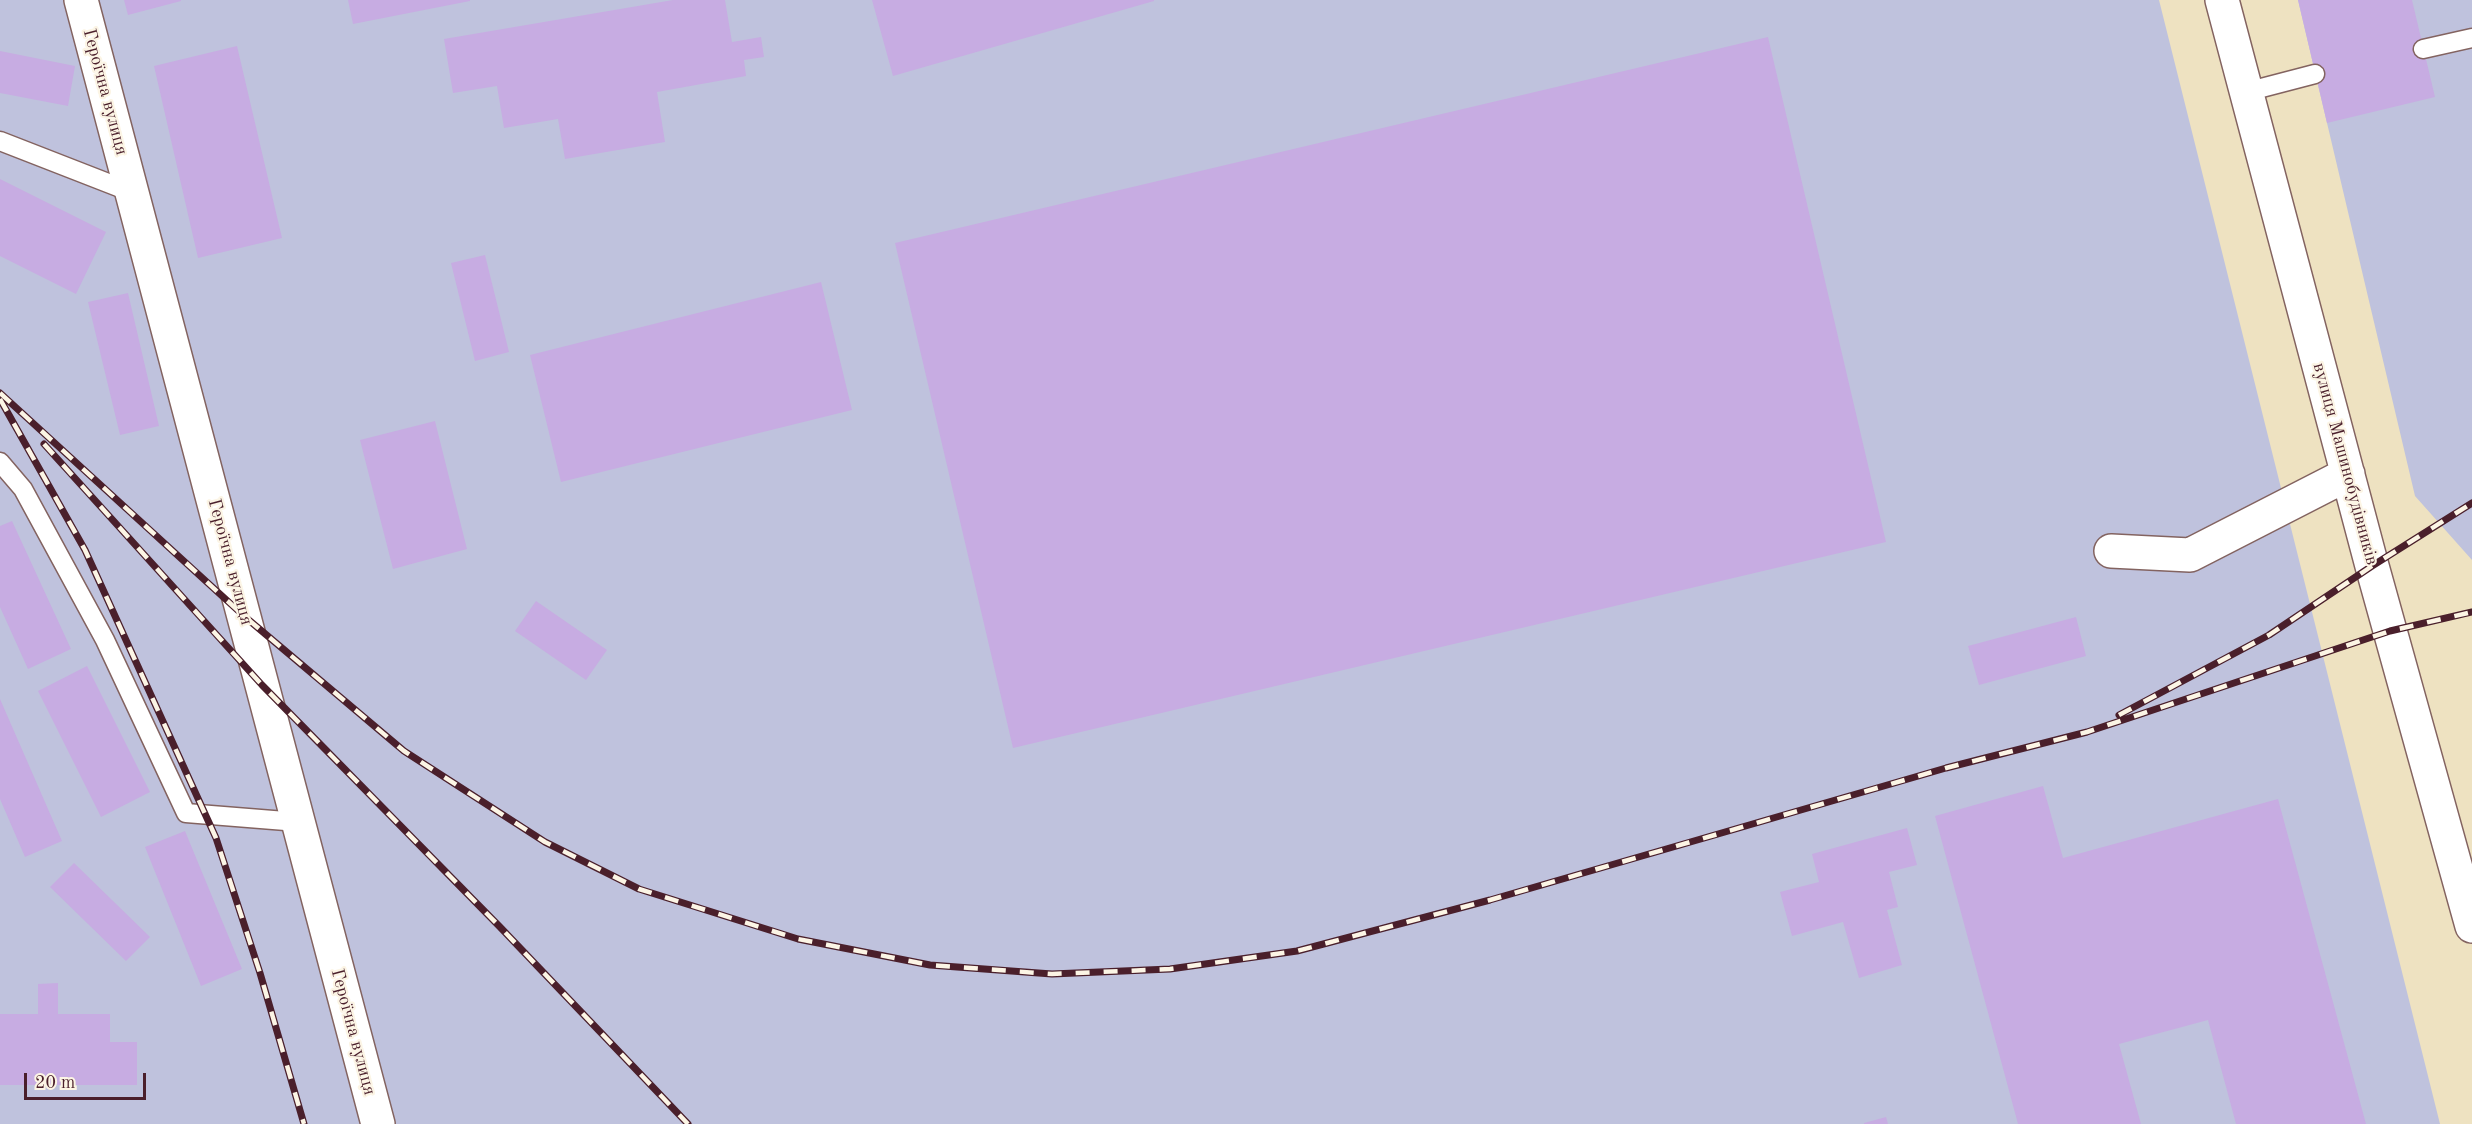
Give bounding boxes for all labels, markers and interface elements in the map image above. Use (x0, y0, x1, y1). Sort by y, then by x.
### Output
street label: Героїчна вулиця (78, 26, 132, 158)
street label: вулиця Машинобудівників (2308, 361, 2382, 567)
street label: Героїчна вулиця (203, 496, 257, 628)
street label: Героїчна вулиця (326, 966, 380, 1098)
scale bar (27, 1061, 148, 1099)
text: 20 m (35, 1074, 75, 1092)

